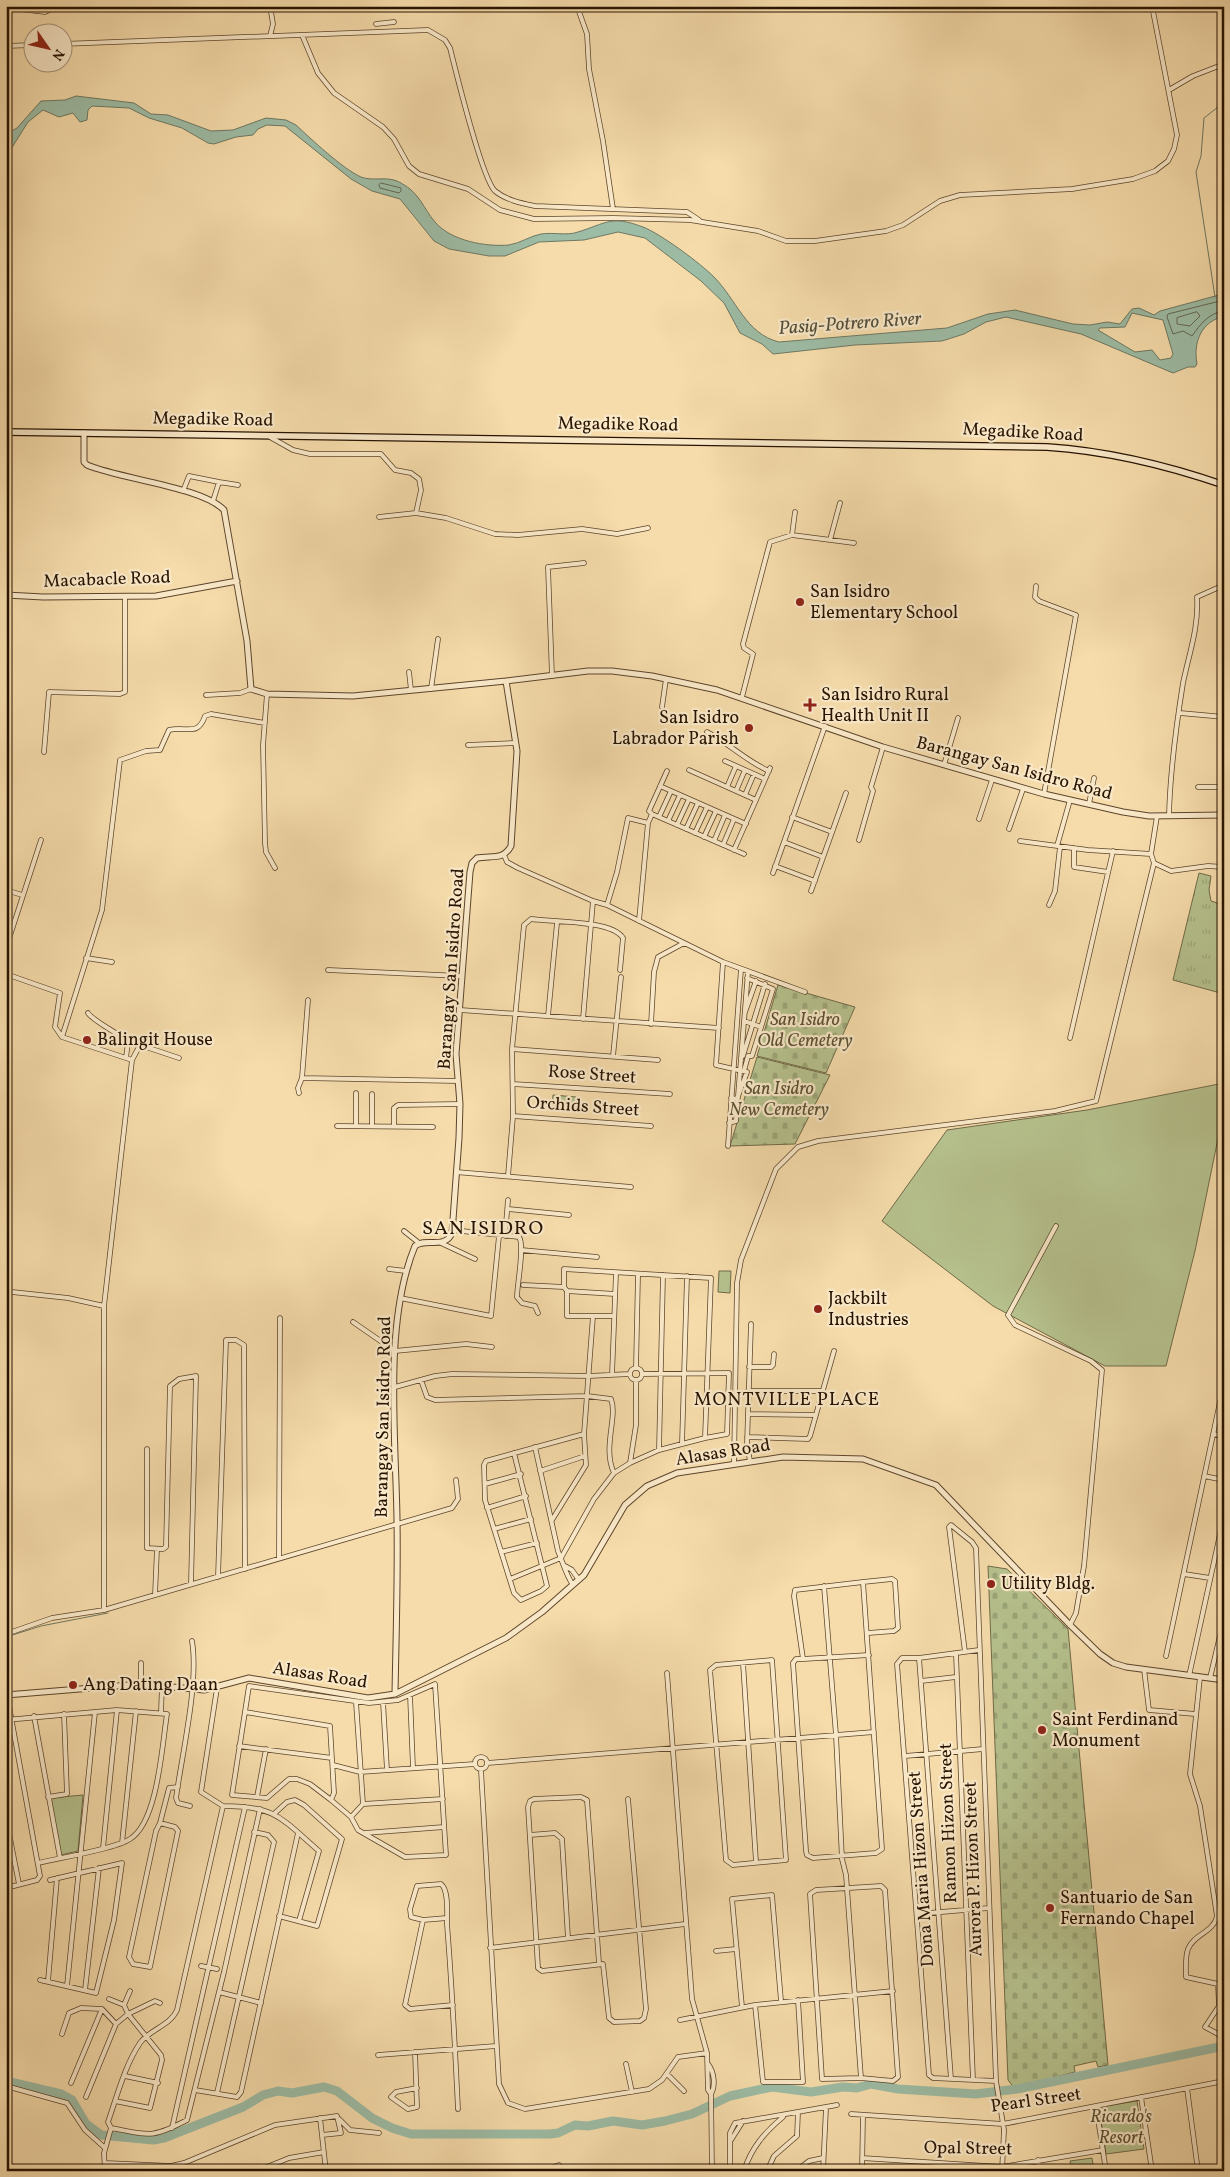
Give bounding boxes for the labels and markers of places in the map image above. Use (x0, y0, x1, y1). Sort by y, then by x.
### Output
place label: San Isidro Elementary School (810, 580, 958, 626)
marker: San Isidro Elementary School (794, 596, 806, 608)
place label: San Isidro Rural Health Unit II (821, 683, 949, 729)
marker: San Isidro Rural Health Unit II (803, 698, 817, 712)
place label: San Isidro Labrador Parish (612, 706, 739, 752)
marker: San Isidro Labrador Parish (743, 722, 755, 734)
place label: Balingit House (97, 1028, 213, 1053)
marker: Balingit House (81, 1034, 93, 1046)
place label: Jackbilt Industries (828, 1287, 909, 1333)
marker: Jackbilt Industries (812, 1303, 824, 1315)
place label: Utility Bldg. (1001, 1572, 1095, 1597)
marker: Utility Bldg. (985, 1578, 997, 1590)
place label: Ang Dating Daan (83, 1673, 218, 1698)
marker: Ang Dating Daan (67, 1679, 79, 1691)
place label: Saint Ferdinand Monument (1052, 1708, 1178, 1754)
marker: Saint Ferdinand Monument (1036, 1724, 1048, 1736)
place label: Santuario de San Fernando Chapel (1060, 1886, 1195, 1932)
marker: Santuario de San Fernando Chapel (1044, 1902, 1056, 1914)

